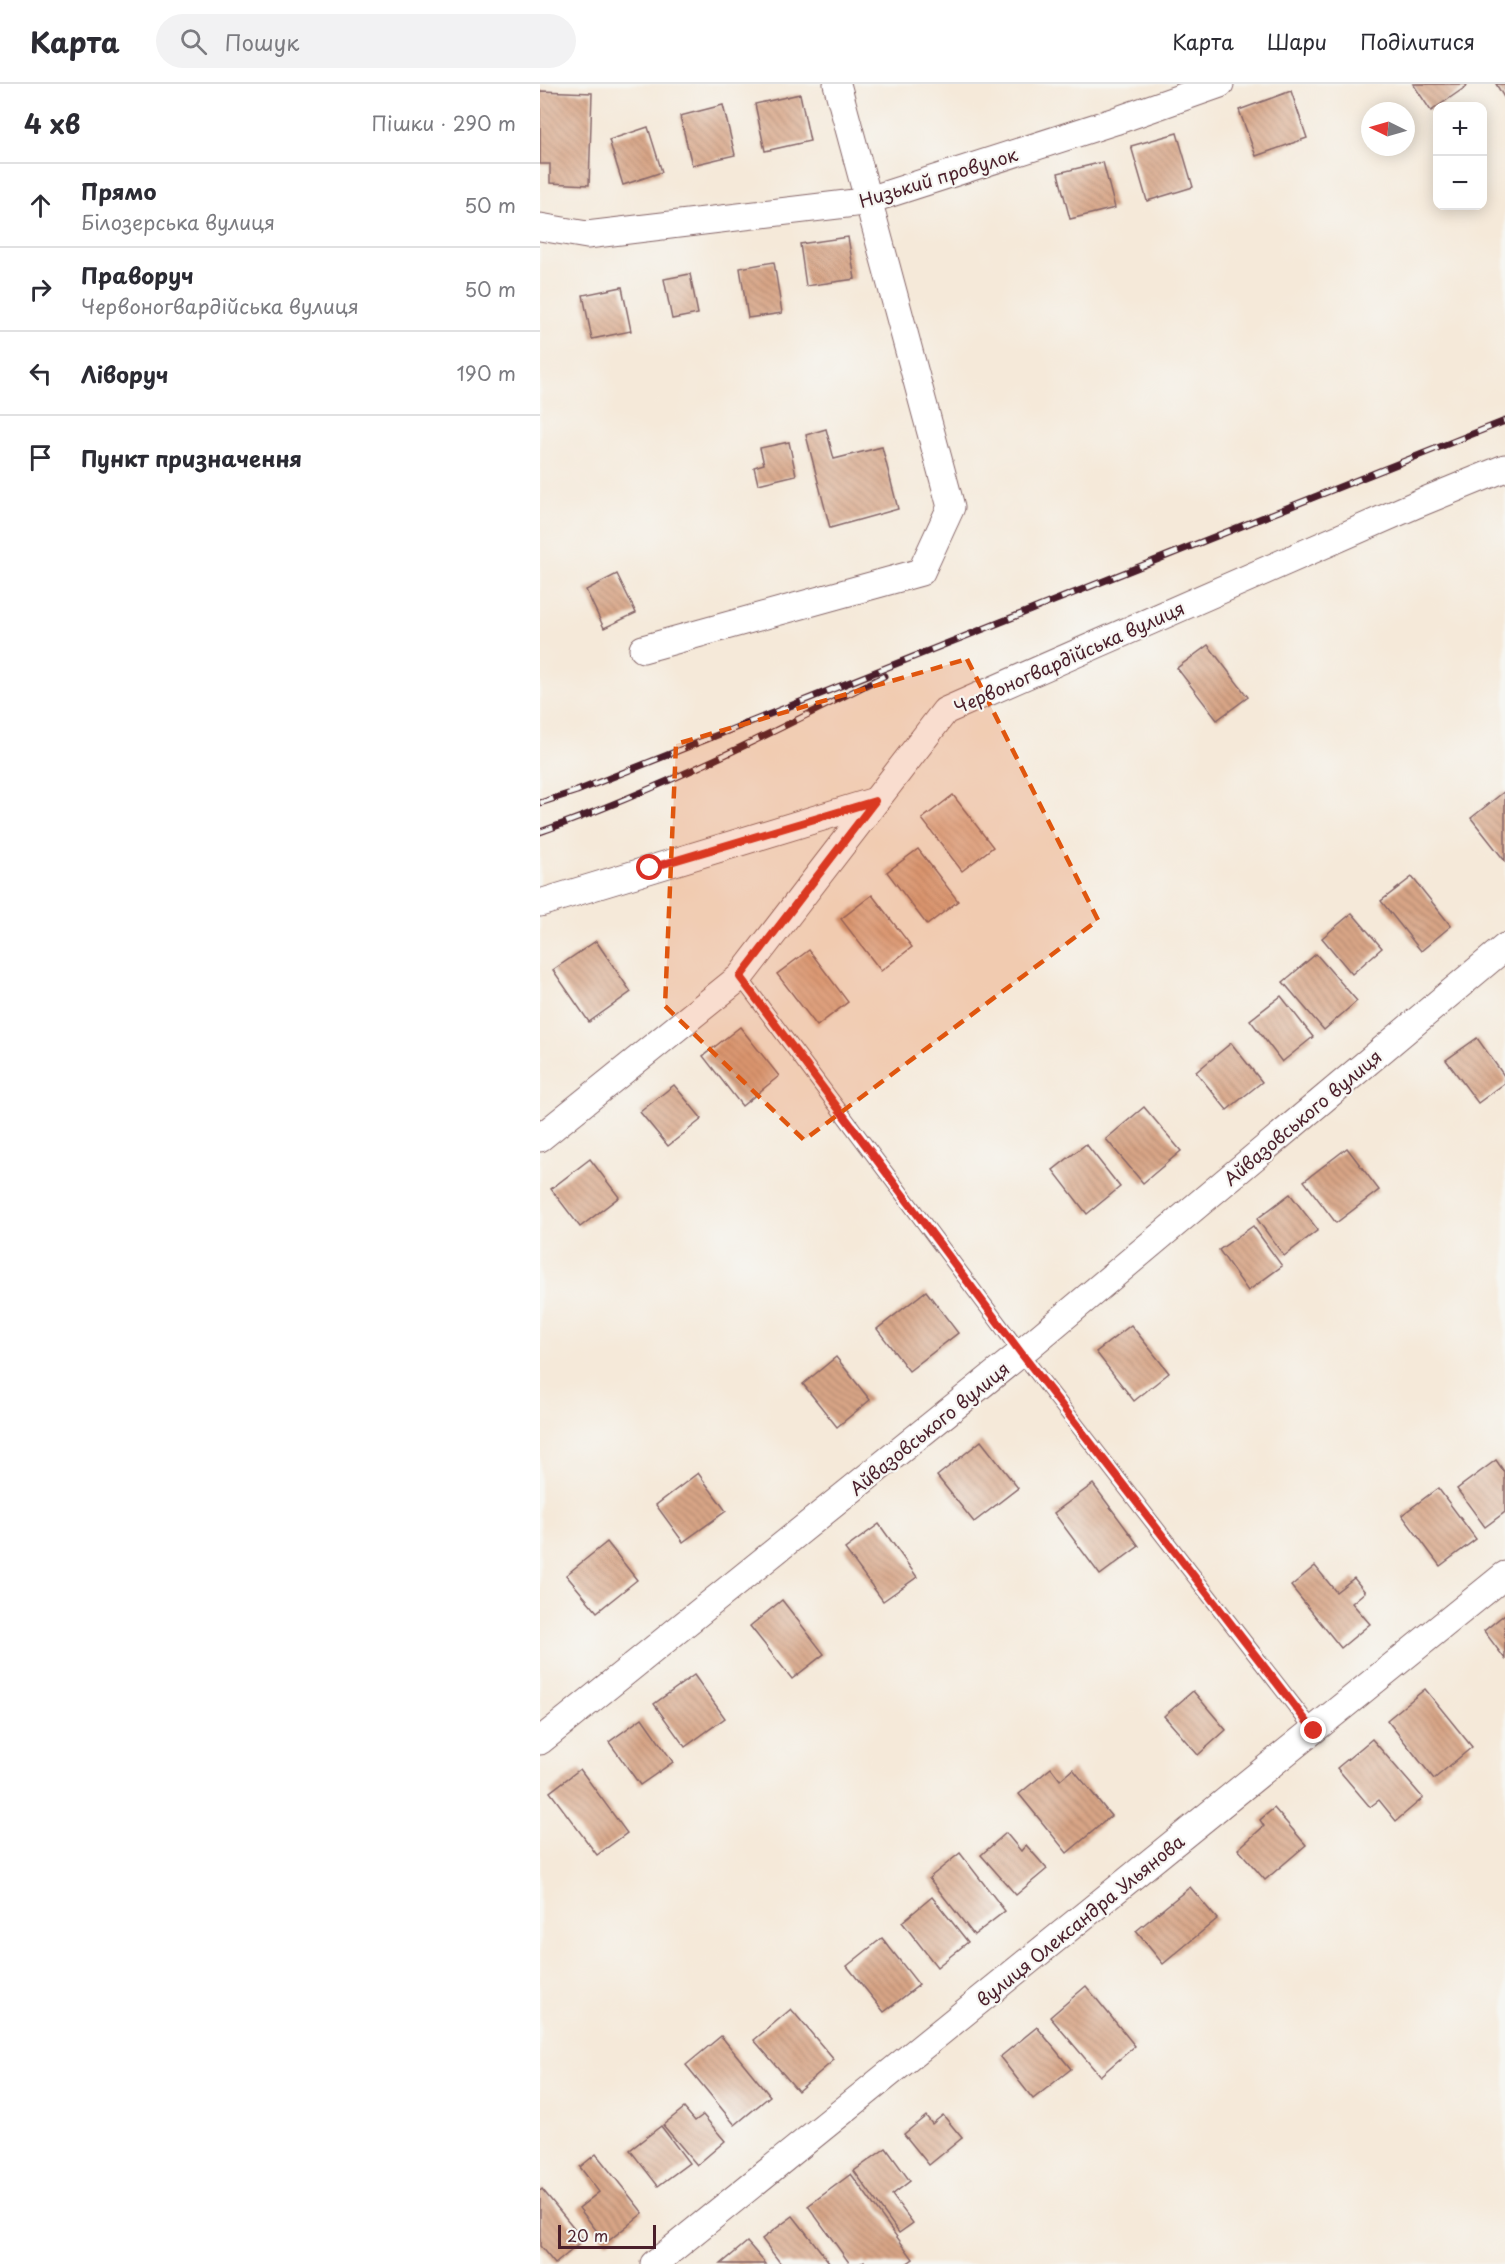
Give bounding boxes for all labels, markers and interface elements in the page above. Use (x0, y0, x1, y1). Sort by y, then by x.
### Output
search box (156, 14, 576, 68)
text: Карта (30, 20, 120, 63)
icon: search (177, 25, 210, 58)
text: Пошук (225, 25, 299, 58)
text: Карта (1172, 25, 1234, 57)
text: Шари (1267, 25, 1327, 57)
text: Поділитися (1360, 25, 1475, 57)
north arrow (1361, 102, 1415, 156)
map controls (1433, 102, 1487, 210)
button: + (1433, 102, 1487, 156)
text: 4 хв (24, 104, 80, 143)
text: Пішки · 290 m (371, 108, 516, 138)
street label: Низький провулок (855, 140, 1021, 214)
button: − (1433, 156, 1487, 210)
text: Прямо (81, 174, 156, 207)
icon: ahead (24, 189, 57, 222)
text: 50 m (464, 190, 516, 220)
text: Білозерська вулиця (81, 207, 275, 237)
text: Праворуч (81, 258, 194, 291)
icon: right (24, 273, 57, 306)
text: 50 m (464, 274, 516, 304)
text: Червоногвардійська вулиця (81, 291, 359, 321)
icon: left (24, 357, 57, 390)
text: Ліворуч (81, 357, 168, 390)
text: 190 m (457, 358, 516, 388)
icon: arrive (24, 441, 57, 474)
text: Пункт призначення (81, 441, 302, 474)
street label: Червоногвардійська вулиця (949, 594, 1189, 720)
route start (636, 854, 662, 880)
street label: Айвазовського вулиця (1217, 1043, 1387, 1191)
street label: Айвазовського вулиця (843, 1355, 1015, 1501)
route end (1300, 1717, 1326, 1743)
street label: вулиця Олександра Ульянова (970, 1827, 1190, 2012)
scale bar (558, 2222, 656, 2250)
text: 20 m (567, 2223, 608, 2247)

